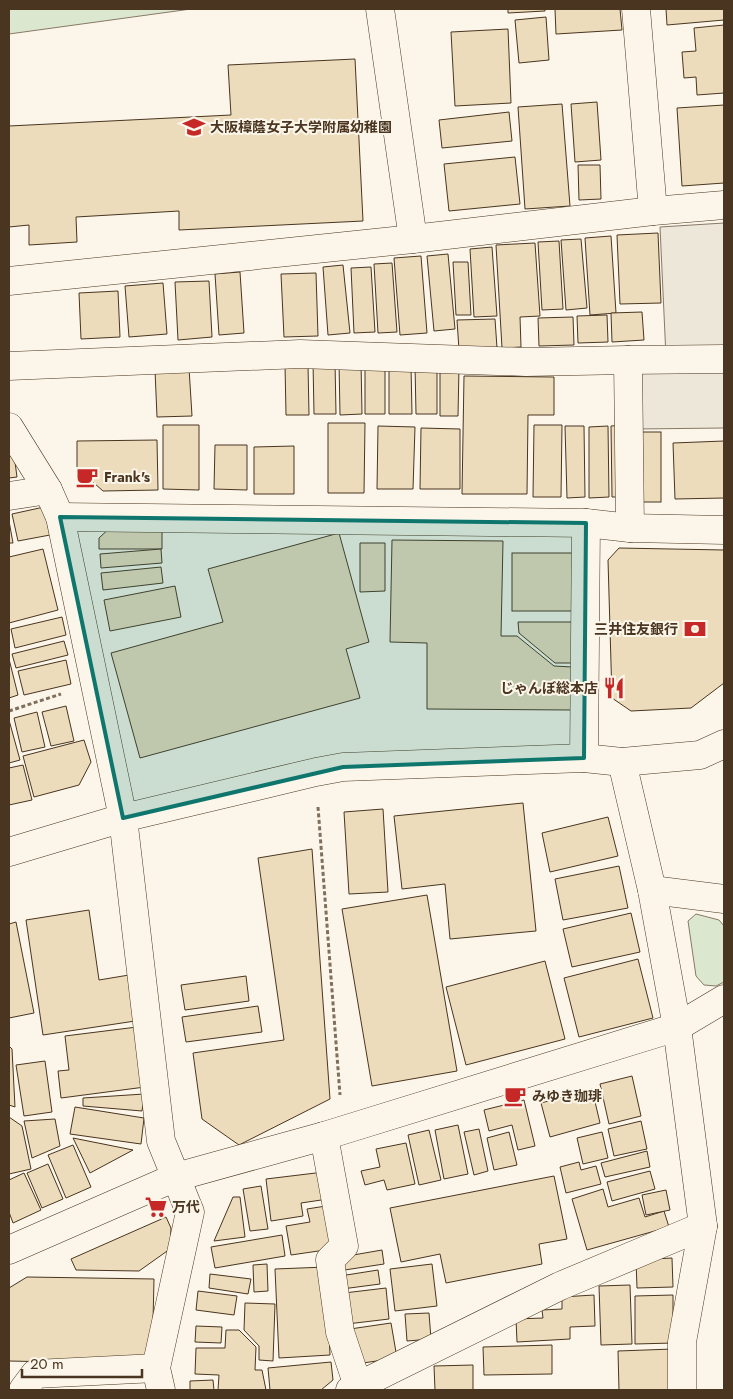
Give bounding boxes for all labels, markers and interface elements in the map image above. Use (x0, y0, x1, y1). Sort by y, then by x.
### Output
school or university icon: 大阪樟蔭女子大学附属幼稚園 (181, 114, 207, 140)
place label: 大阪樟蔭女子大学附属幼稚園 (210, 117, 392, 137)
cafe icon: Frank's (74, 464, 100, 490)
place label: Frank's (104, 467, 151, 487)
bank icon: 三井住友銀行 (682, 616, 708, 642)
place label: 三井住友銀行 (594, 619, 678, 639)
restaurant icon: じゃんぼ総本店 (601, 675, 627, 701)
place label: じゃんぼ総本店 (500, 678, 598, 698)
cafe icon: みゆき珈琲 (502, 1083, 528, 1109)
place label: みゆき珈琲 (532, 1086, 602, 1106)
supermarket icon: 万代 (143, 1194, 169, 1220)
place label: 万代 (172, 1197, 200, 1217)
scale bar (22, 1346, 142, 1378)
text: 20 m (30, 1353, 64, 1375)

